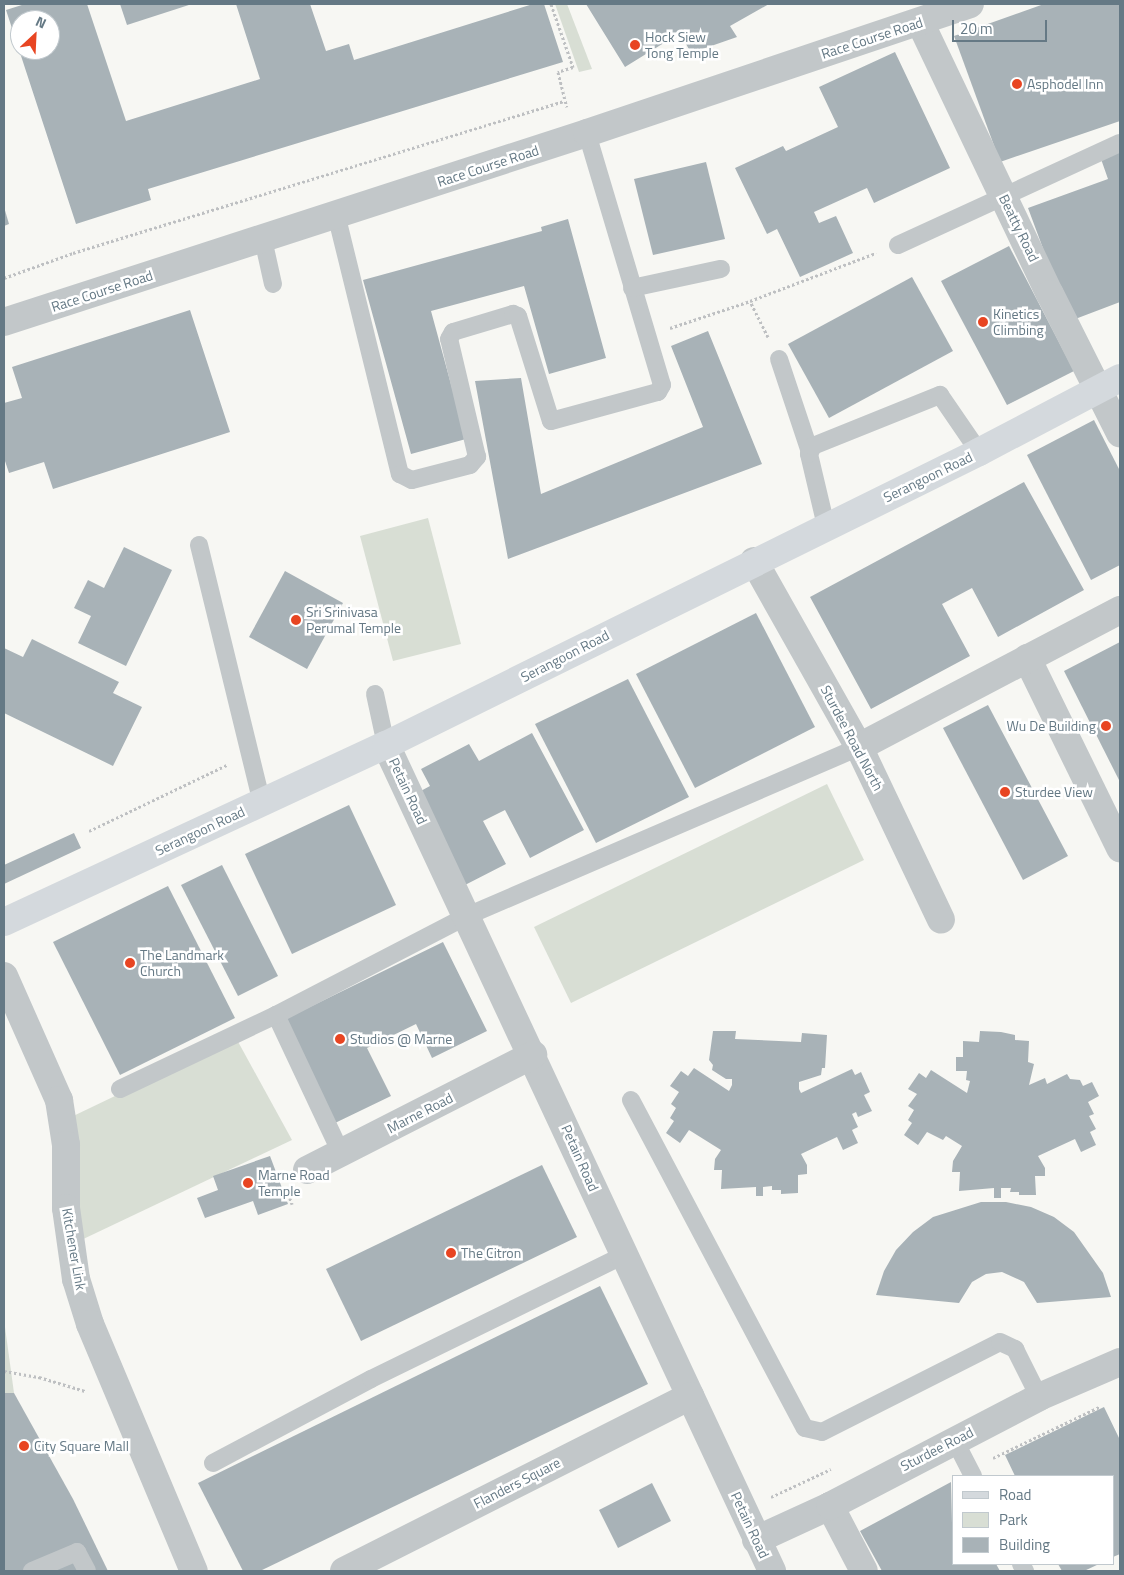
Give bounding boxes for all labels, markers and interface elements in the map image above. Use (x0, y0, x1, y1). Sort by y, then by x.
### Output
north arrow (10, 10, 60, 60)
text: N (32, 10, 50, 33)
scale bar (954, 10, 1049, 42)
street label: Race Course Road (819, 14, 925, 62)
text: 20 m (960, 17, 993, 40)
place label: Hock Siew Tong Temple (645, 29, 719, 62)
marker: Hock Siew Tong Temple (629, 39, 641, 51)
place label: Asphodel Inn (1027, 76, 1103, 92)
marker: Asphodel Inn (1011, 78, 1023, 90)
street label: Race Course Road (435, 142, 541, 190)
street label: Beatty Road (996, 192, 1042, 264)
street label: Race Course Road (49, 267, 155, 315)
place label: Kinetics Climbing (993, 306, 1044, 338)
marker: Kinetics Climbing (977, 316, 989, 328)
street label: Serangoon Road (881, 448, 975, 506)
place label: Sri Srinivasa Perumal Temple (306, 604, 401, 636)
marker: Sri Srinivasa Perumal Temple (290, 614, 302, 626)
street label: Serangoon Road (518, 627, 612, 685)
street label: Sturdee Road North (817, 683, 887, 793)
place label: Wu De Building (1007, 718, 1096, 734)
marker: Wu De Building (1100, 720, 1112, 732)
street label: Petain Road (385, 755, 431, 827)
place label: Sturdee View (1015, 784, 1093, 800)
marker: Sturdee View (999, 786, 1011, 798)
street label: Serangoon Road (153, 803, 247, 859)
place label: The Landmark Church (140, 947, 224, 980)
marker: The Landmark Church (124, 957, 136, 969)
place label: Studios @ Marne (350, 1031, 452, 1047)
marker: Studios @ Marne (334, 1033, 346, 1045)
street label: Marne Road (384, 1089, 456, 1137)
street label: Petain Road (558, 1122, 602, 1194)
place label: Marne Road Temple (258, 1167, 330, 1200)
marker: Marne Road Temple (242, 1177, 254, 1189)
street label: Kitchener Link (59, 1207, 89, 1291)
place label: The Citron (461, 1245, 521, 1261)
marker: The Citron (445, 1247, 457, 1259)
street label: Sturdee Road (898, 1423, 976, 1475)
place label: City Square Mall (34, 1438, 129, 1454)
marker: City Square Mall (18, 1440, 30, 1452)
street label: Flanders Square (471, 1454, 563, 1512)
legend (952, 1475, 1114, 1565)
text: Road (999, 1483, 1031, 1506)
street label: Petain Road (727, 1489, 773, 1561)
text: Park (999, 1508, 1028, 1531)
text: Building (999, 1533, 1050, 1556)

